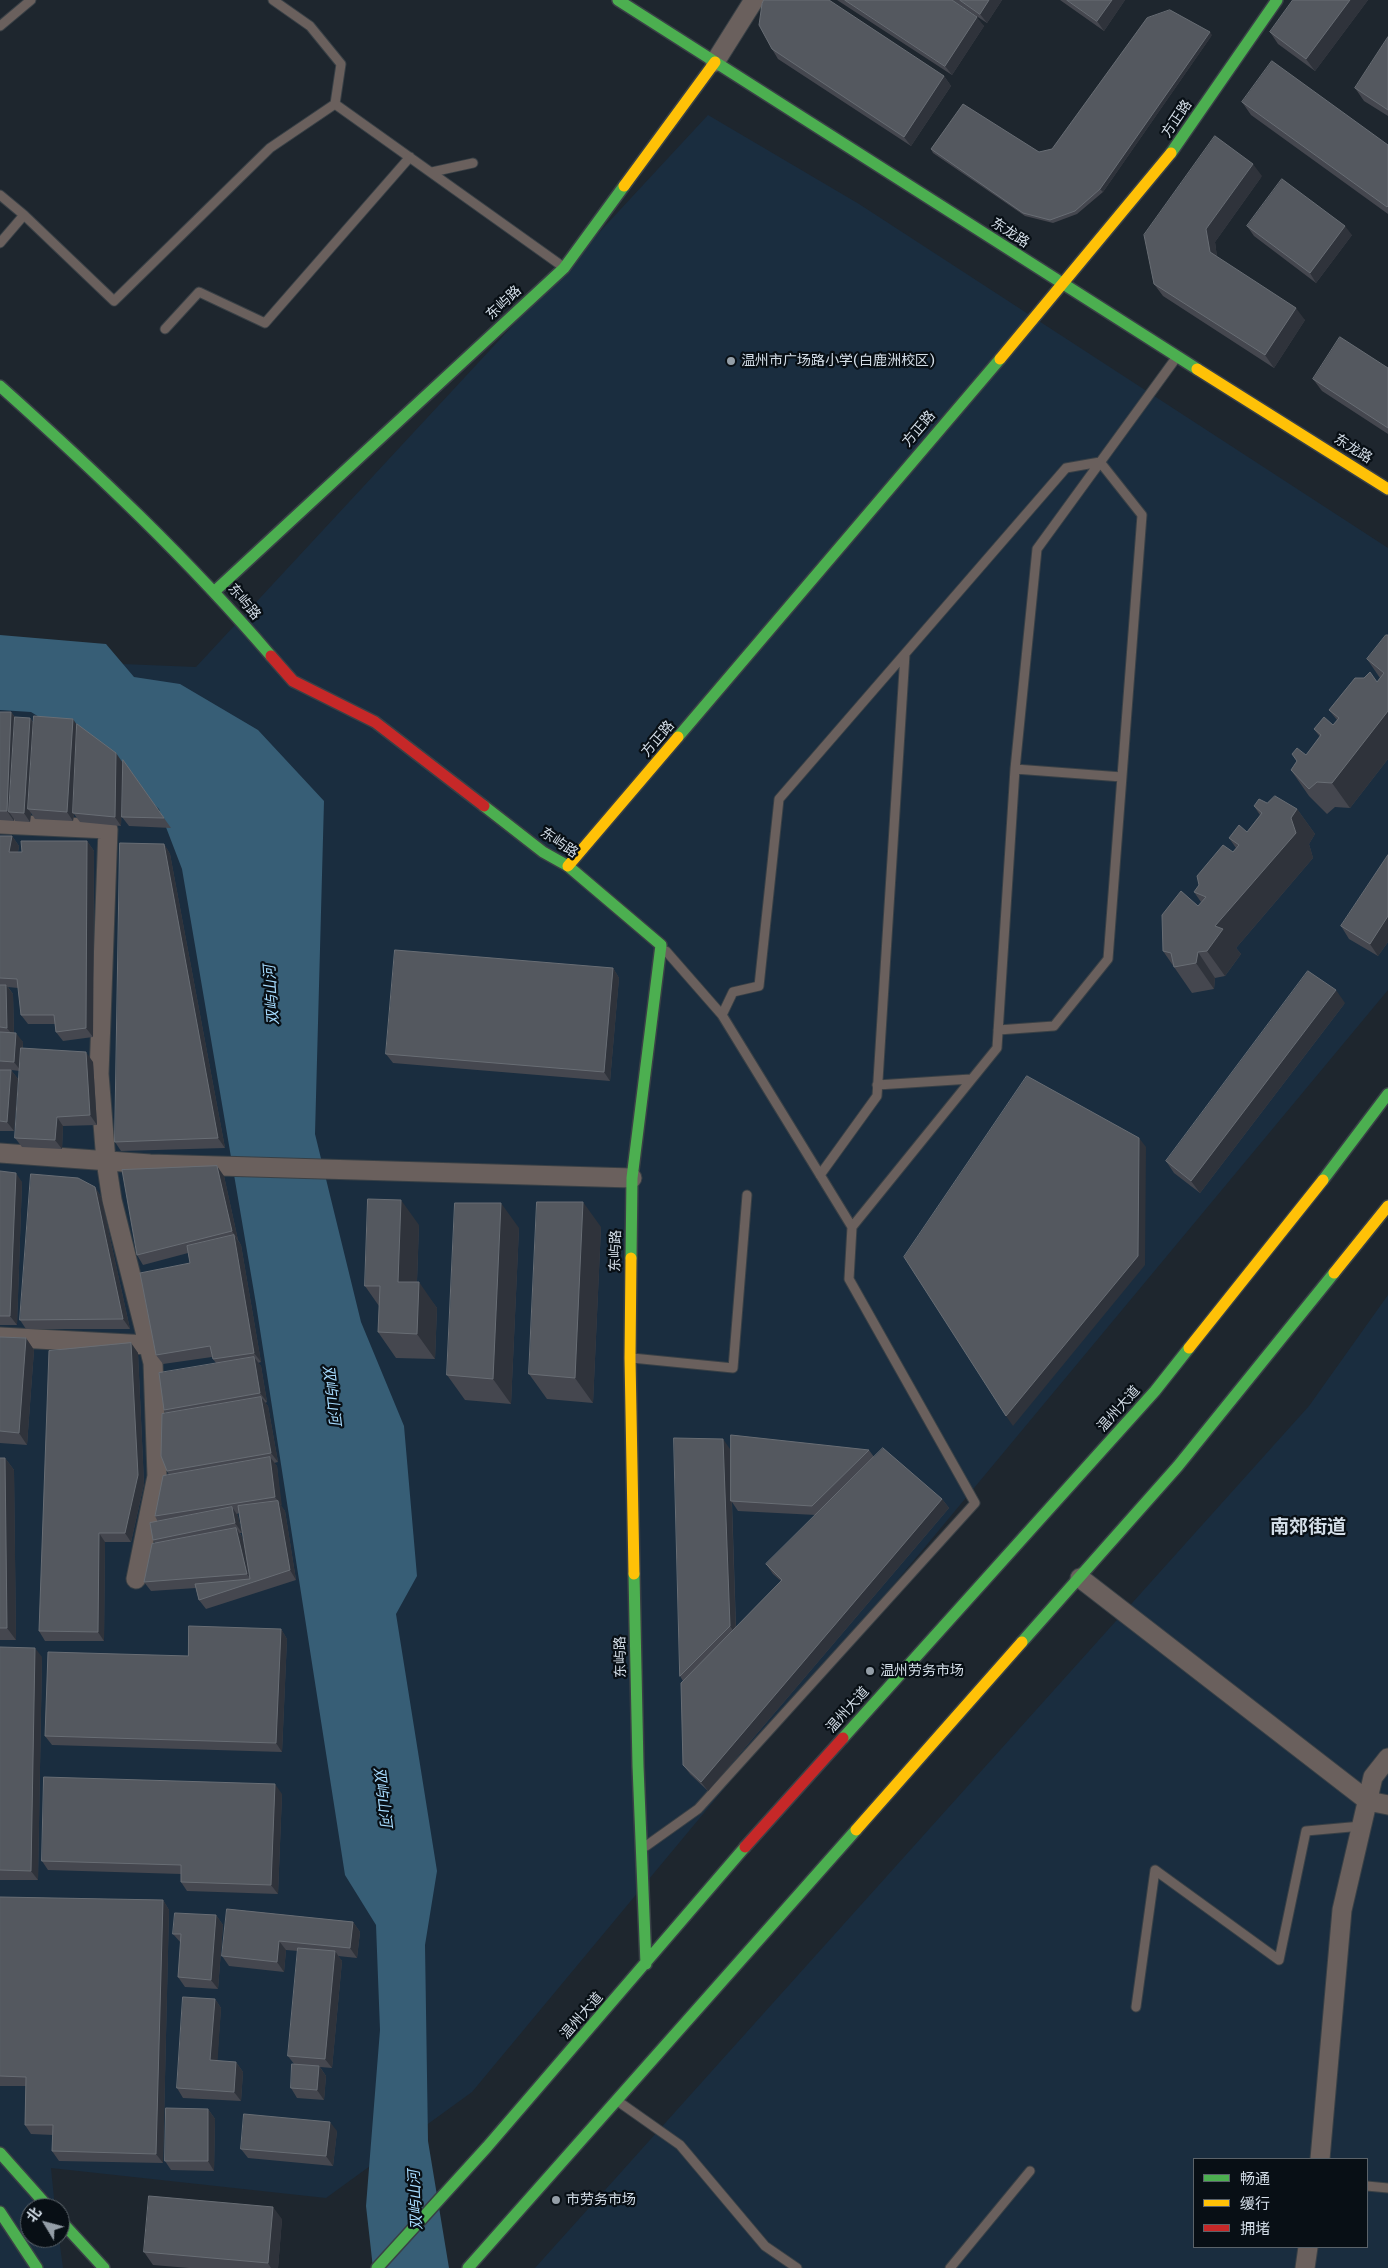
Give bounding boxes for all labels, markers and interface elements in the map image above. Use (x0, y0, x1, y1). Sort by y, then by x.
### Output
street label: 方正路 (1158, 97, 1196, 141)
street label: 东龙路 (988, 215, 1032, 251)
street label: 东屿路 (483, 283, 525, 323)
place label: 温州市广场路小学(白鹿洲校区) (741, 353, 935, 369)
marker: 温州市广场路小学(白鹿洲校区) (725, 355, 737, 367)
street label: 方正路 (899, 408, 939, 450)
street label: 东龙路 (1331, 431, 1375, 467)
street label: 东屿路 (224, 581, 264, 623)
street label: 方正路 (638, 718, 678, 760)
street label: 东屿路 (537, 824, 581, 862)
water label: 双屿山河 (261, 964, 283, 1026)
street label: 东屿路 (607, 1230, 625, 1272)
water label: 双屿山河 (318, 1364, 344, 1426)
street label: 温州大道 (1094, 1383, 1144, 1435)
district label: 南郊街道 (1270, 1517, 1346, 1539)
street label: 东屿路 (612, 1636, 630, 1678)
place label: 温州劳务市场 (880, 1663, 964, 1679)
marker: 温州劳务市场 (864, 1665, 876, 1677)
street label: 温州大道 (823, 1684, 873, 1736)
water label: 双屿山河 (369, 1766, 395, 1828)
street label: 温州大道 (557, 1989, 607, 2043)
legend (1193, 2158, 1368, 2248)
text: 畅通 (1240, 2169, 1270, 2188)
water label: 双屿山河 (405, 2170, 427, 2230)
place label: 市劳务市场 (566, 2192, 636, 2208)
marker: 市劳务市场 (550, 2194, 562, 2206)
text: 缓行 (1240, 2194, 1270, 2213)
north arrow (20, 2198, 70, 2248)
text: 北 (22, 2204, 45, 2226)
text: 拥堵 (1240, 2219, 1270, 2238)

